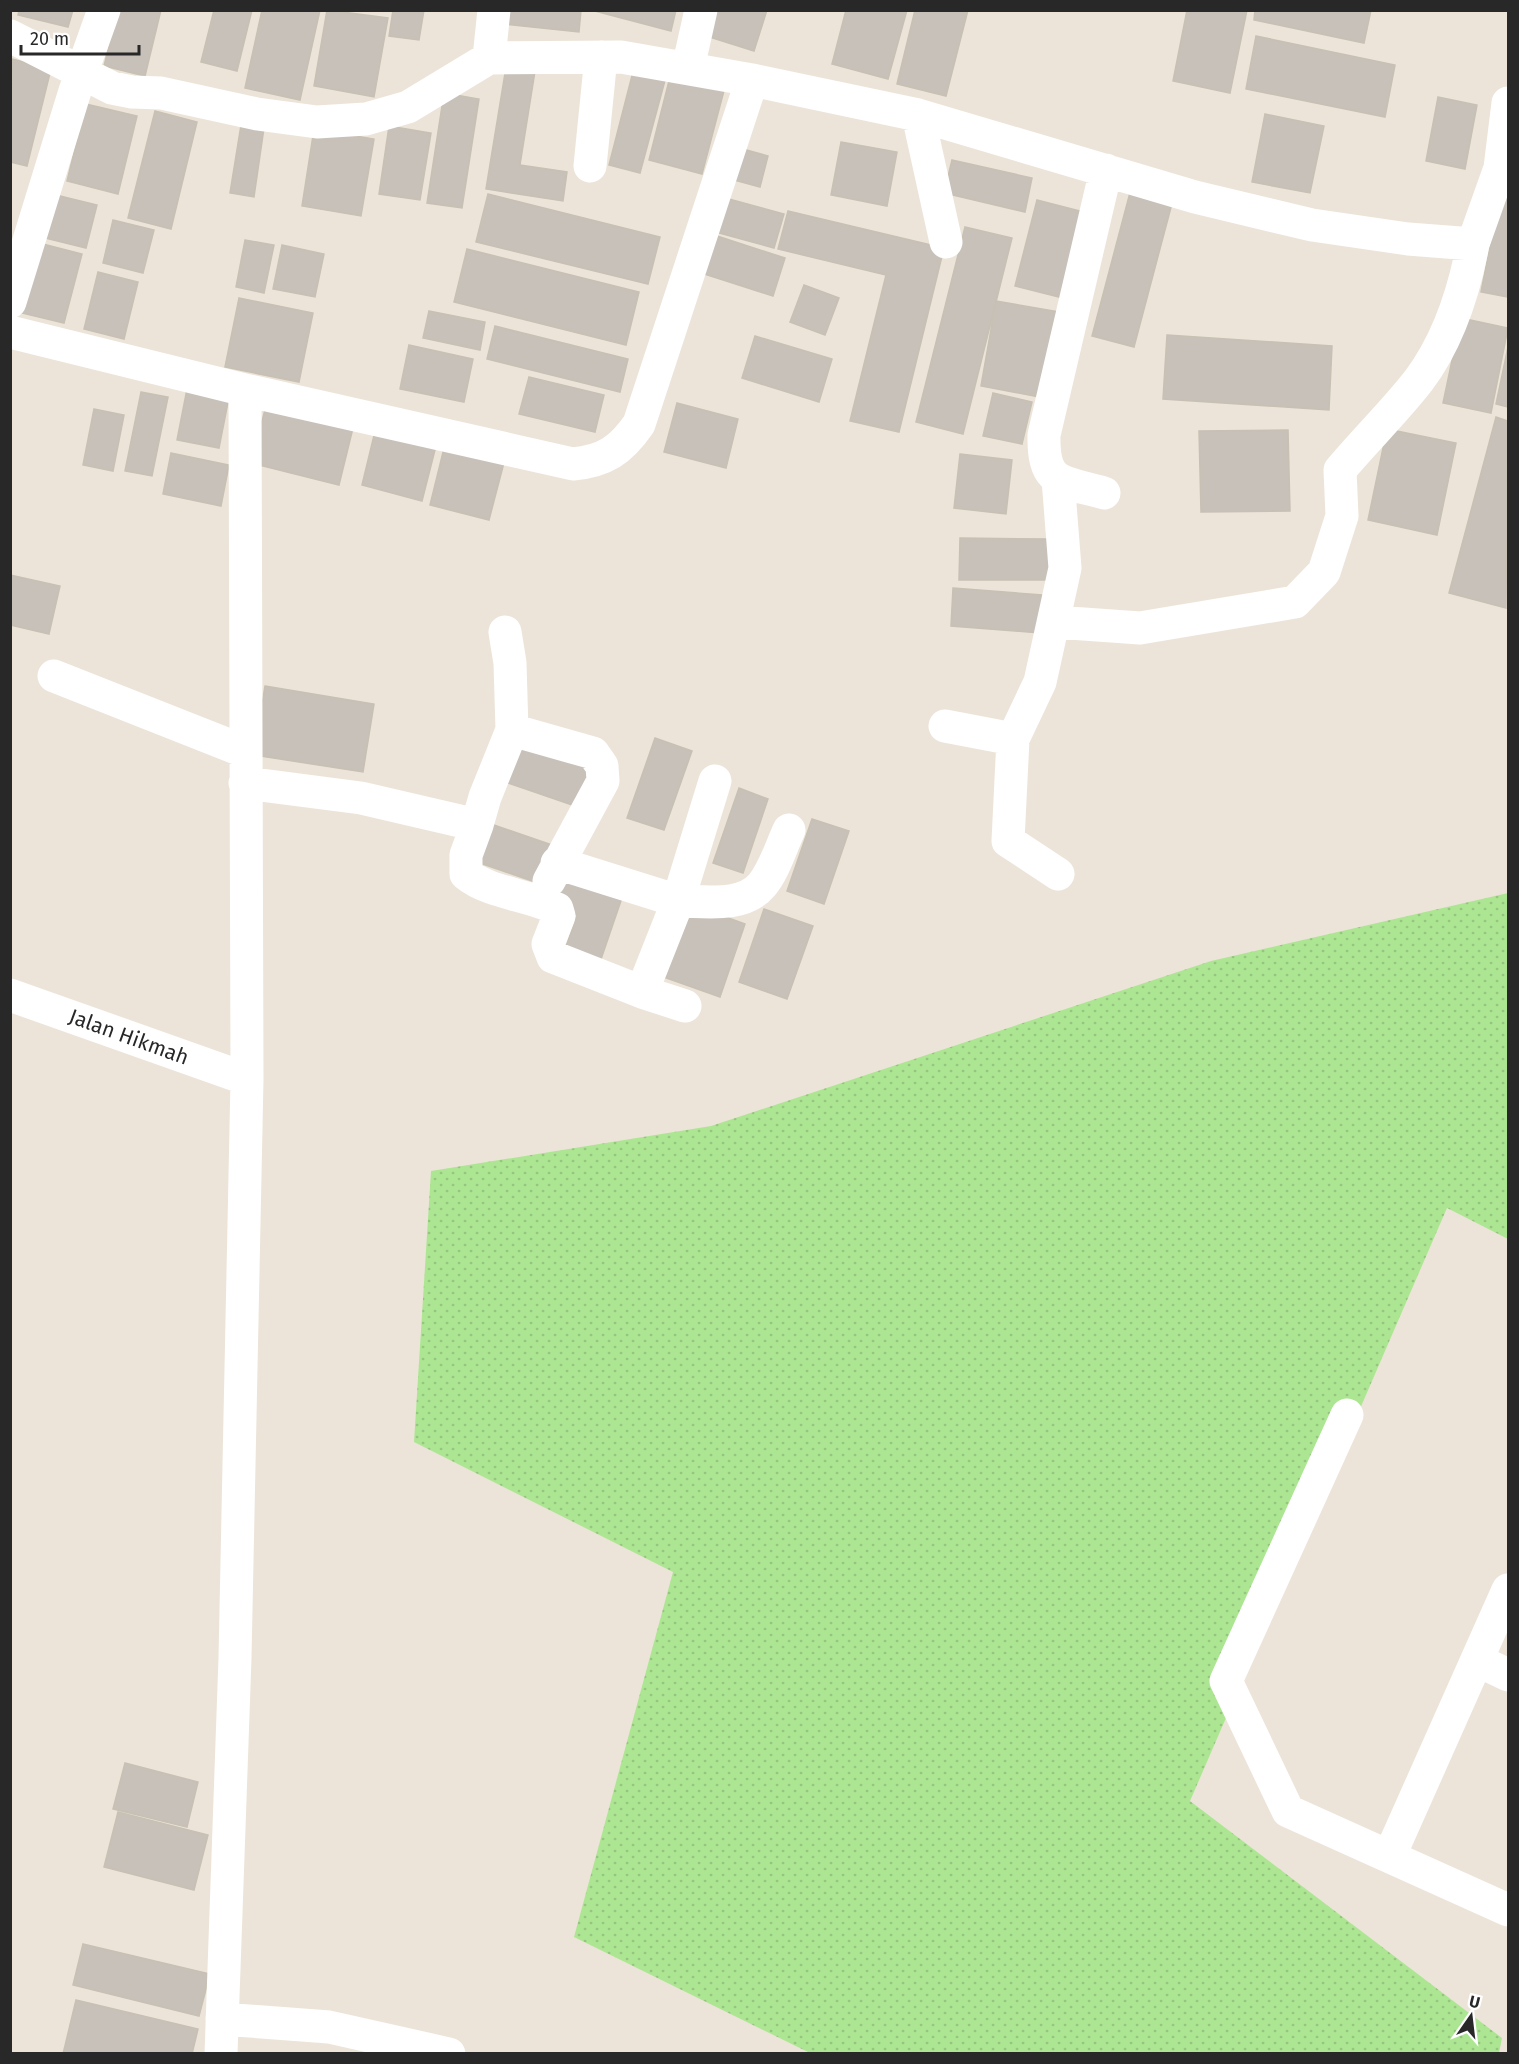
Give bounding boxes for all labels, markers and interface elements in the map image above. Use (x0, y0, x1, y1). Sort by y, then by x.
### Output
scale bar (21, 18, 140, 56)
text: 20 m (30, 28, 69, 50)
street label: Jalan Hikmah (66, 1003, 192, 1071)
north arrow (1441, 1986, 1501, 2046)
text: U (1467, 1991, 1482, 2012)

